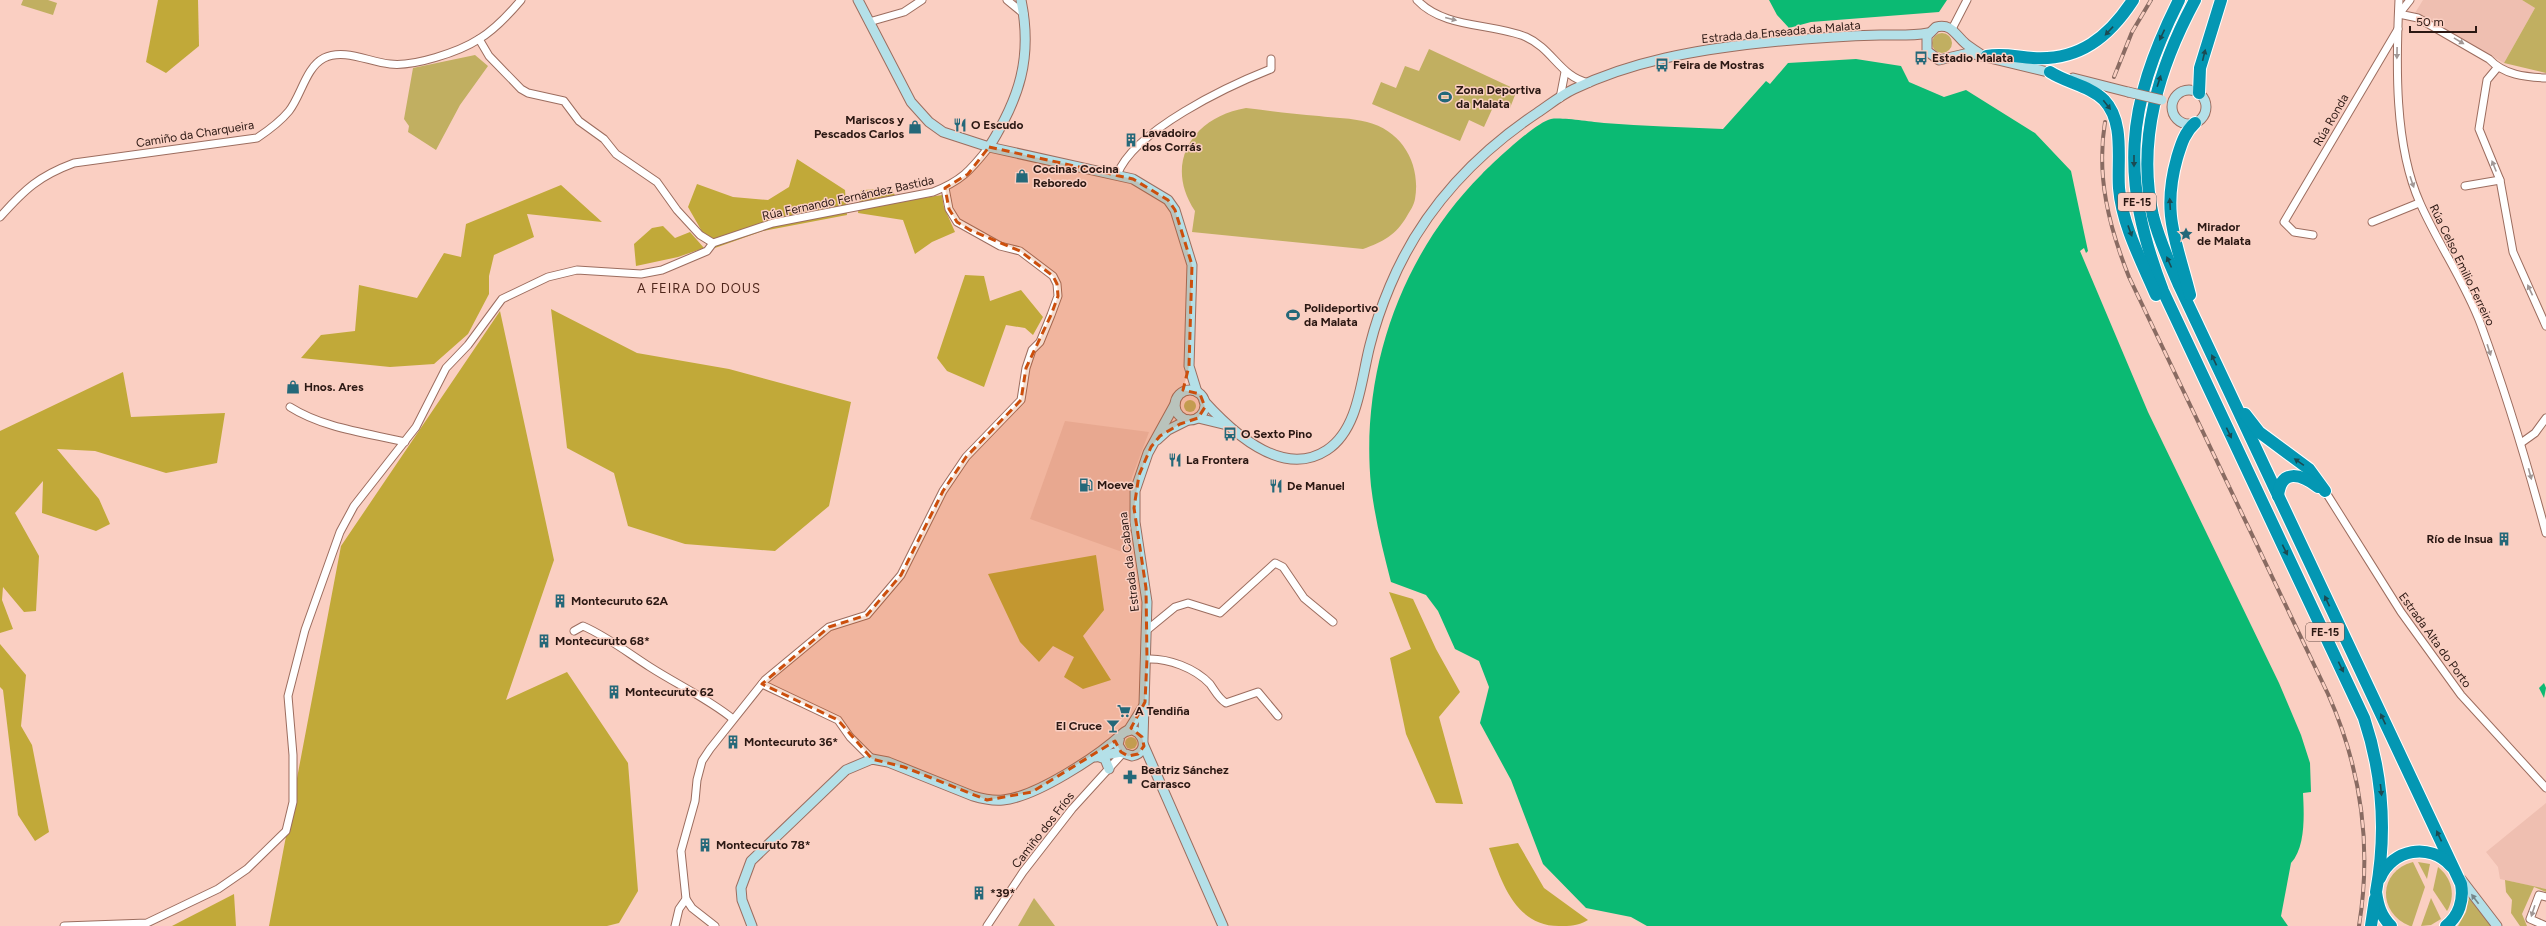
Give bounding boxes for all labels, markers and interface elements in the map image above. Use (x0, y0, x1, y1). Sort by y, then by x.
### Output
scale bar (2410, 8, 2476, 34)
text: 50 m (2416, 15, 2444, 29)
one-way arrow (1445, 16, 1457, 22)
street label: Estrada da Enseada da Malata (1701, 18, 1861, 46)
one-way arrow (2104, 26, 2114, 36)
one-way arrow (2159, 29, 2165, 41)
one-way arrow (2453, 38, 2465, 45)
one-way arrow (2394, 47, 2400, 60)
one-way arrow (2201, 49, 2207, 61)
bus stop icon: Estadio Malata (1913, 50, 1929, 66)
place label: Estadio Malata (1932, 51, 2013, 65)
bus stop icon: Feira de Mostras (1654, 57, 1670, 73)
place label: Feira de Mostras (1673, 58, 1764, 72)
one-way arrow (2156, 74, 2162, 86)
place label: Zona Deportiva da Malata (1456, 83, 1541, 111)
sports icon: Zona Deportiva da Malata (1437, 89, 1453, 105)
street label: Rúa Ronda (2311, 92, 2351, 148)
one-way arrow (2103, 99, 2112, 110)
place label: Mariscos y Pescados Carlos (814, 113, 904, 141)
restaurant icon: O Escudo (952, 117, 968, 133)
street label: Camiño da Charqueira (135, 118, 255, 150)
place label: O Escudo (971, 118, 1023, 132)
shop icon: Mariscos y Pescados Carlos (907, 119, 923, 135)
place label: Lavadoiro dos Corrás (1142, 126, 1202, 154)
building icon: Lavadoiro dos Corrás (1123, 132, 1139, 148)
one-way arrow (2131, 155, 2137, 168)
one-way arrow (2491, 161, 2497, 172)
place label: Cocinas Cocina Reboredo (1033, 162, 1119, 190)
shop icon: Cocinas Cocina Reboredo (1014, 168, 1030, 184)
street label: Rúa Fernando Fernández Bastida (761, 173, 935, 223)
one-way arrow (2409, 176, 2415, 188)
road number: FE-15 (2118, 193, 2156, 211)
one-way arrow (2167, 197, 2173, 210)
street label: Rúa Celso Emilio Ferreiro (2426, 202, 2498, 328)
place label: Mirador de Malata (2197, 220, 2251, 248)
one-way arrow (2128, 225, 2134, 237)
place icon: Mirador de Malata (2178, 226, 2194, 242)
one-way arrow (2166, 257, 2172, 268)
district label: A FEIRA DO DOUS (637, 281, 761, 296)
one-way arrow (2527, 285, 2533, 296)
place label: Polideportivo da Malata (1304, 301, 1378, 329)
sports icon: Polideportivo da Malata (1285, 307, 1301, 323)
one-way arrow (2486, 345, 2492, 357)
one-way arrow (2211, 354, 2217, 366)
shop icon: Hnos. Ares (285, 379, 301, 395)
place label: Hnos. Ares (304, 380, 364, 394)
bus stop icon: O Sexto Pino (1222, 426, 1238, 442)
place label: O Sexto Pino (1241, 427, 1312, 441)
one-way arrow (2226, 427, 2232, 438)
restaurant icon: La Frontera (1167, 452, 1183, 468)
place label: La Frontera (1186, 453, 1249, 467)
one-way arrow (2294, 458, 2305, 466)
one-way arrow (2527, 468, 2533, 480)
fuel station icon: Moeve (1078, 477, 1094, 493)
place label: Moeve (1097, 478, 1134, 492)
restaurant icon: De Manuel (1268, 478, 1284, 494)
place label: De Manuel (1287, 479, 1345, 493)
street label: Estrada da Cabana (1116, 511, 1142, 613)
building icon: Río de Insua (2496, 531, 2512, 547)
place label: Río de Insua (2427, 532, 2493, 546)
one-way arrow (2282, 544, 2288, 556)
street label: Estrada Alta do Porto (2396, 590, 2474, 690)
building icon: Montecuruto 62A (552, 593, 568, 609)
place label: Montecuruto 62A (571, 594, 669, 608)
one-way arrow (2324, 596, 2331, 607)
road number: FE-15 (2306, 623, 2344, 641)
building icon: Montecuruto 68* (536, 633, 552, 649)
place label: Montecuruto 68* (555, 634, 650, 648)
one-way arrow (2338, 661, 2344, 673)
building icon: Montecuruto 62 (606, 684, 622, 700)
place label: Montecuruto 62 (625, 685, 714, 699)
supermarket icon: A Tendiña (1116, 703, 1132, 719)
place label: A Tendiña (1135, 704, 1190, 718)
one-way arrow (2380, 713, 2386, 725)
bar icon: El Cruce (1105, 718, 1121, 734)
place label: El Cruce (1056, 719, 1102, 733)
building icon: Montecuruto 36* (725, 734, 741, 750)
place label: Montecuruto 36* (744, 735, 838, 749)
place label: Beatriz Sánchez Carrasco (1141, 763, 1229, 791)
pharmacy icon: Beatriz Sánchez Carrasco (1122, 769, 1138, 785)
one-way arrow (2378, 784, 2384, 796)
street label: Camiño dos Fríos (1009, 789, 1077, 871)
one-way arrow (2436, 831, 2442, 842)
building icon: Montecuruto 78* (697, 837, 713, 853)
place label: Montecuruto 78* (716, 838, 811, 852)
building icon: *39* (971, 885, 987, 901)
place label: *39* (990, 886, 1015, 900)
one-way arrow (2471, 894, 2480, 905)
one-way arrow (2529, 906, 2535, 918)

